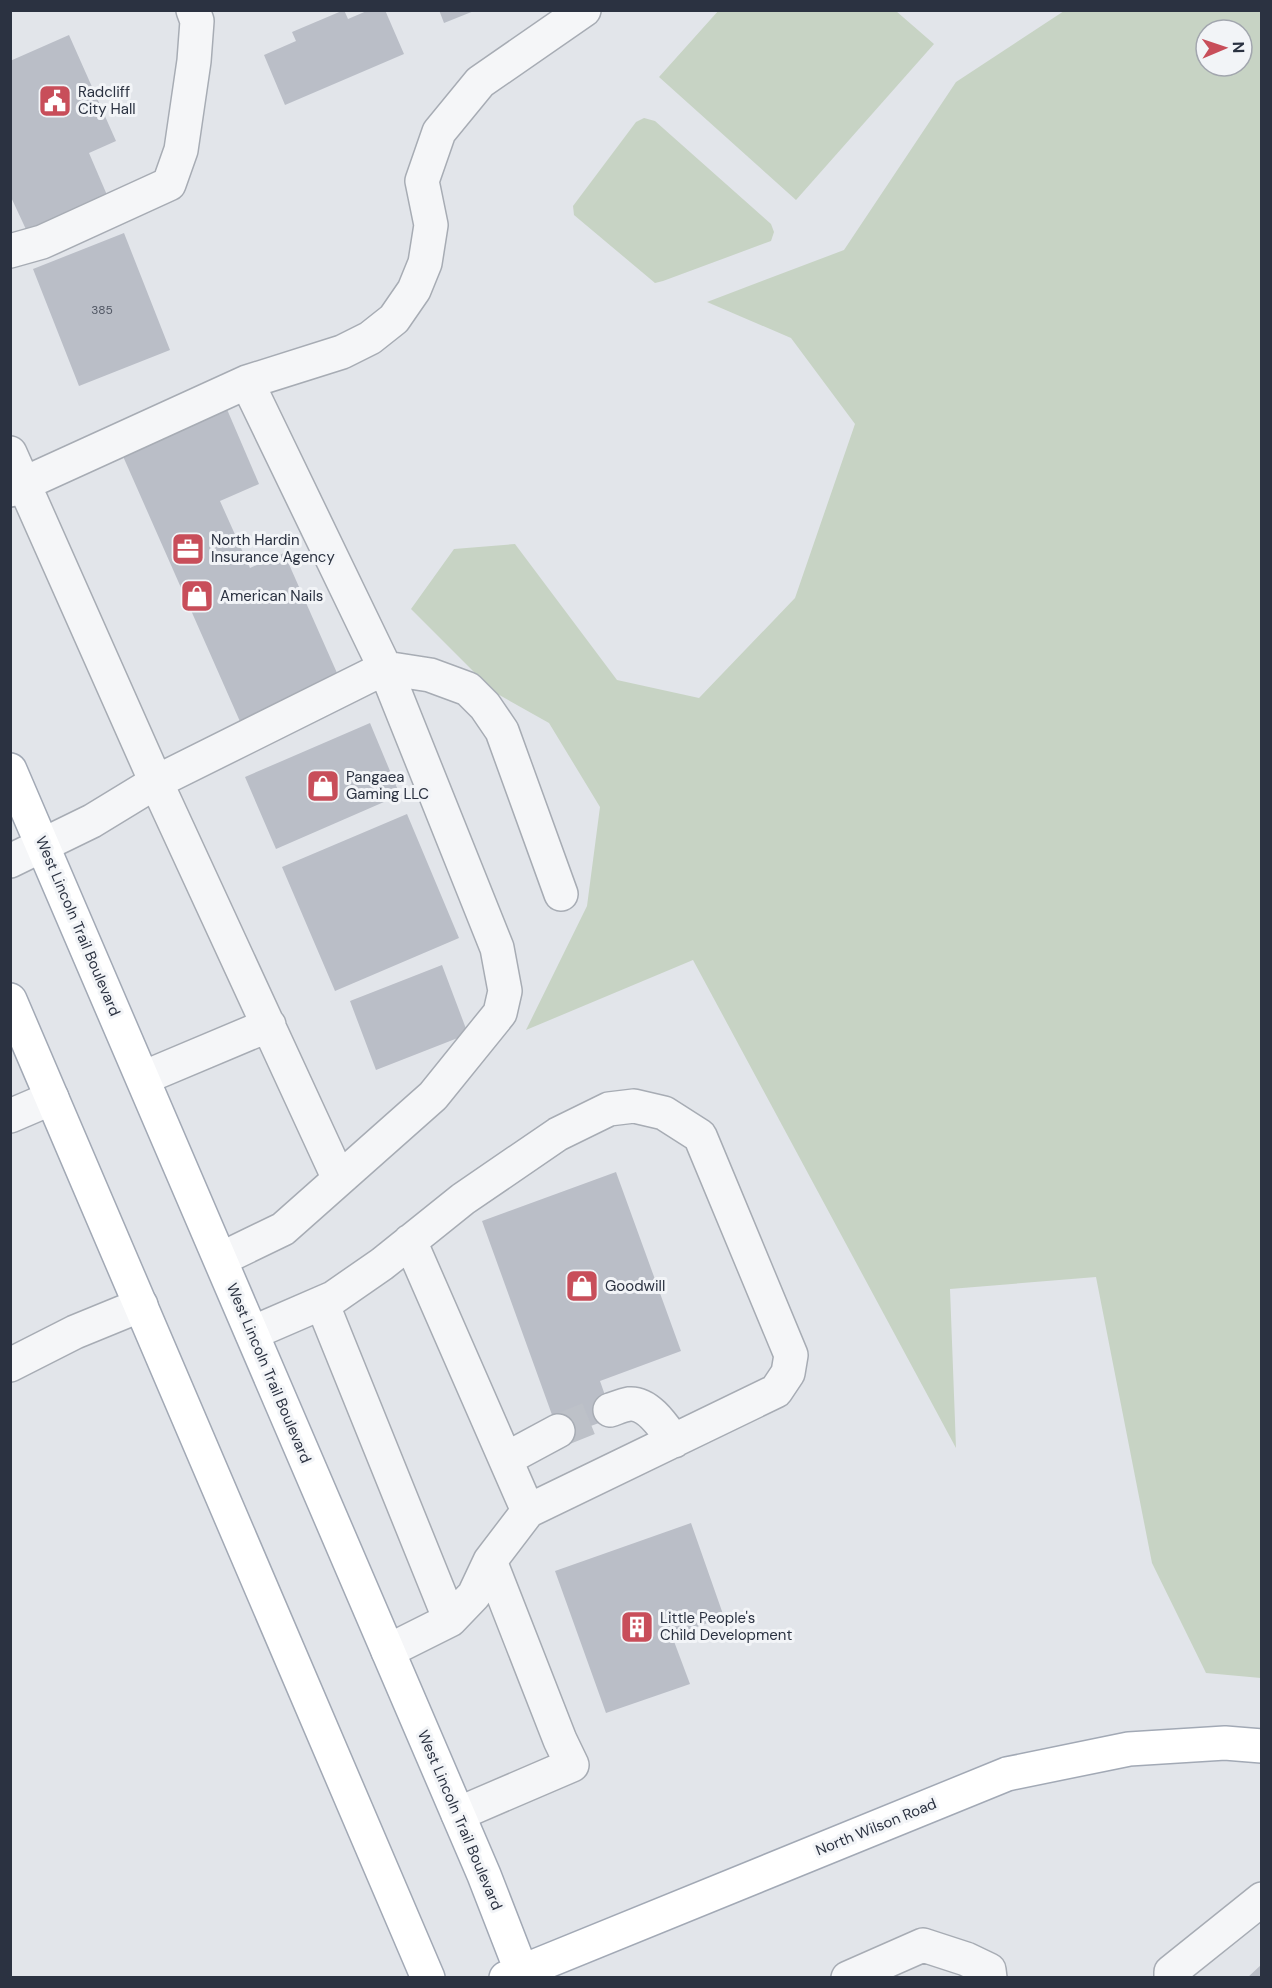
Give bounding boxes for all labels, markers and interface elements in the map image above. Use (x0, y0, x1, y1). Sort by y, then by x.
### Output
north arrow (1194, 18, 1254, 78)
text: N (1228, 41, 1249, 54)
place label: Radcliff City Hall (78, 82, 136, 119)
public building icon: Radcliff City Hall (37, 83, 73, 119)
house number: 385 (91, 302, 113, 318)
place label: North Hardin Insurance Agency (211, 530, 335, 567)
office icon: North Hardin Insurance Agency (170, 531, 206, 567)
shop icon: American Nails (179, 578, 215, 614)
place label: American Nails (220, 586, 323, 606)
place label: Pangaea Gaming LLC (346, 767, 429, 804)
shop icon: Pangaea Gaming LLC (305, 768, 341, 804)
street label: West Lincoln Trail Boulevard (31, 833, 125, 1019)
shop icon: Goodwill (564, 1268, 600, 1304)
place label: Goodwill (605, 1276, 665, 1296)
street label: West Lincoln Trail Boulevard (222, 1280, 316, 1466)
place label: Little People's Child Development (660, 1608, 792, 1645)
building icon: Little People's Child Development (619, 1609, 655, 1645)
street label: West Lincoln Trail Boulevard (413, 1727, 507, 1913)
street label: North Wilson Road (813, 1794, 939, 1860)

